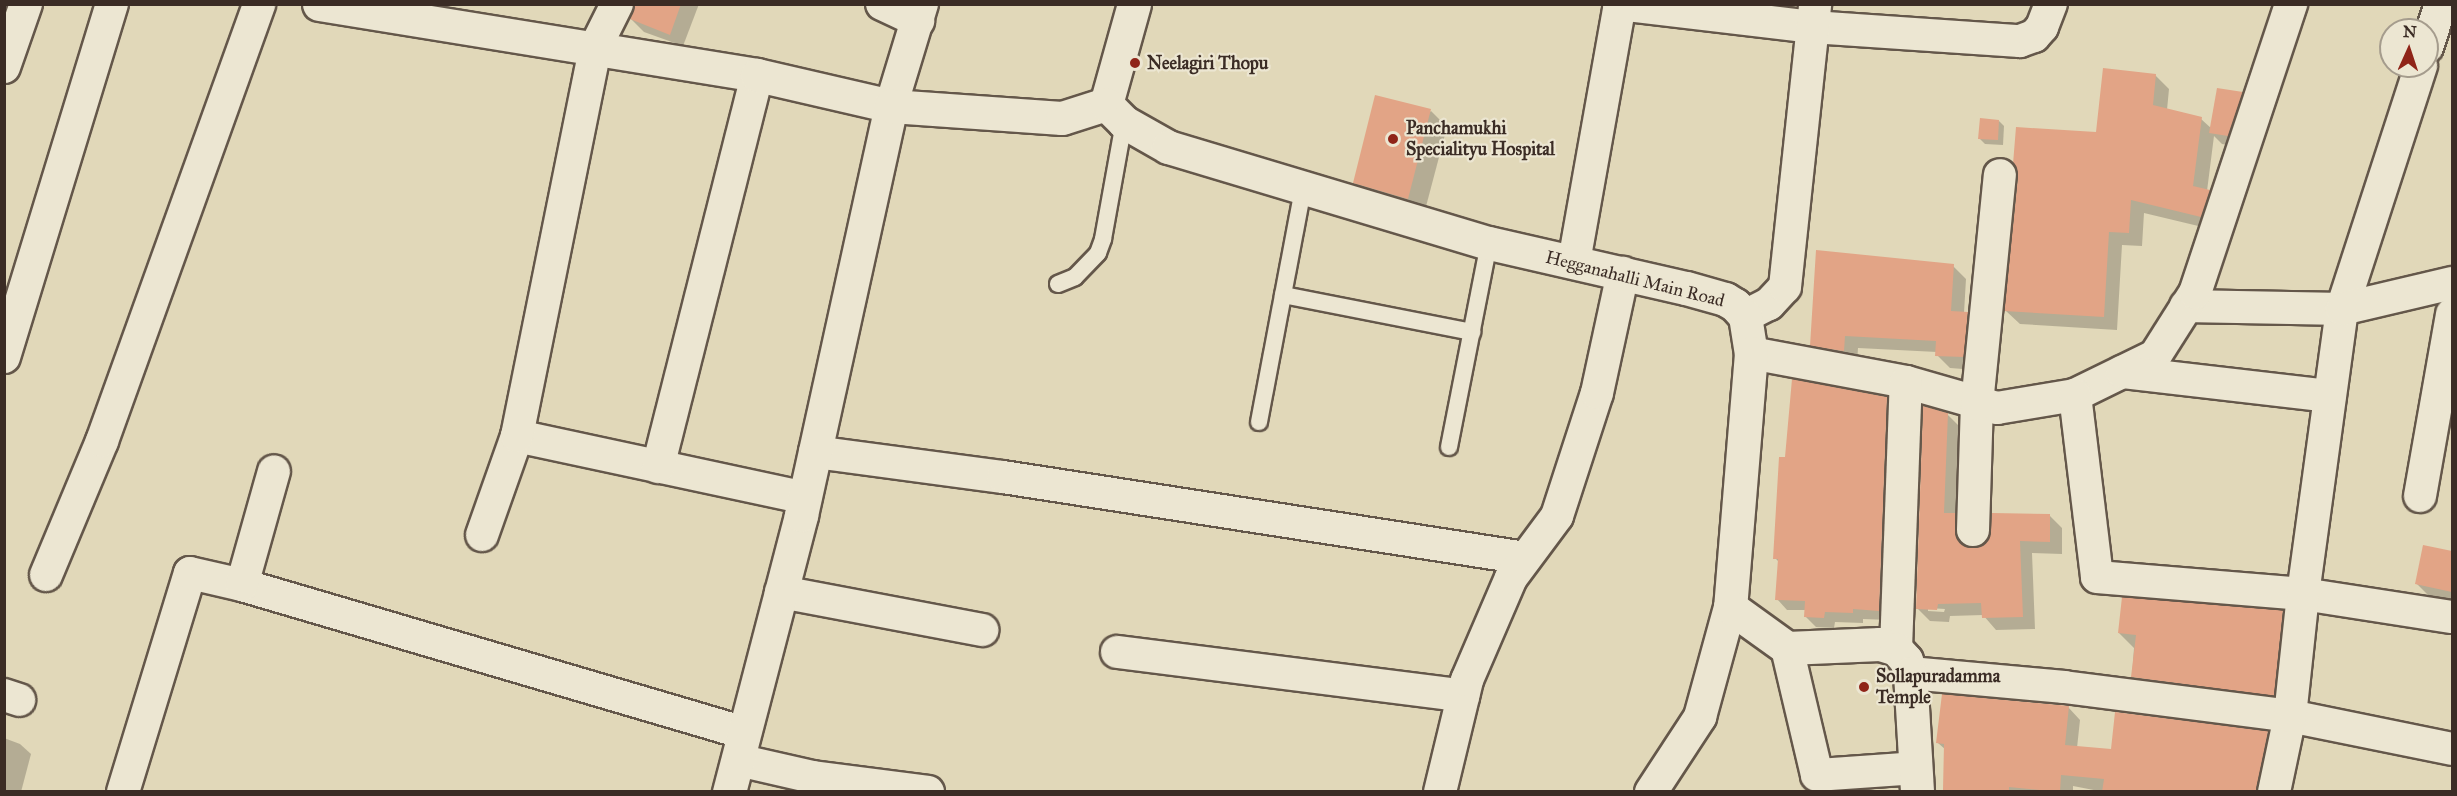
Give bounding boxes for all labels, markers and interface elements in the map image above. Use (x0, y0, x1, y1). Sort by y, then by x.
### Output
north arrow (2379, 18, 2439, 78)
text: N (2403, 22, 2417, 41)
place label: Neelagiri Thopu (1147, 52, 1268, 74)
marker: Neelagiri Thopu (1128, 56, 1142, 70)
place label: Panchamukhi Specialityu Hospital (1406, 118, 1555, 160)
marker: Panchamukhi Specialityu Hospital (1384, 130, 1402, 148)
street label: Hegganahalli Main Road (1543, 246, 1727, 312)
place label: Sollapuradamma Temple (1876, 666, 2000, 708)
marker: Sollapuradamma Temple (1857, 680, 1871, 694)

